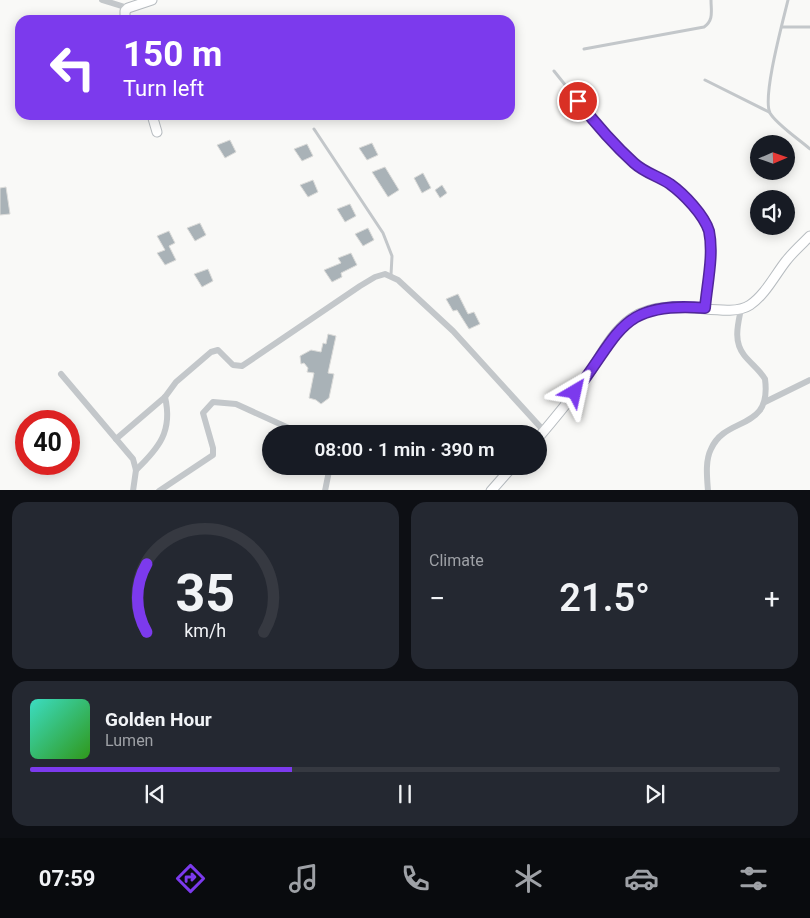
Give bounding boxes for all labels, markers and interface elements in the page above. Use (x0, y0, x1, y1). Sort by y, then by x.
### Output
text: 150 m (123, 34, 222, 75)
icon: left (40, 35, 105, 100)
text: Turn left (123, 76, 204, 101)
pin (557, 80, 599, 122)
icon: arrive (564, 87, 592, 115)
north arrow (750, 135, 795, 180)
map controls (750, 135, 795, 235)
button: sound (750, 190, 795, 235)
position arrow (548, 365, 600, 417)
speed limit sign: 40 (15, 410, 80, 475)
text: 08:00 · 1 min · 390 m (314, 438, 495, 461)
text: Climate (429, 551, 484, 570)
text: 35 (176, 563, 235, 624)
text: 21.5° (559, 576, 650, 620)
text: − (429, 582, 445, 615)
text: + (764, 582, 780, 615)
text: km/h (185, 620, 226, 641)
text: Golden Hour (105, 708, 212, 731)
text: Lumen (105, 731, 153, 750)
icon: previous (141, 780, 169, 808)
icon: pause (391, 780, 419, 808)
icon: next (641, 780, 669, 808)
icon: directions (173, 861, 208, 896)
icon: music (286, 861, 321, 896)
icon: phone (398, 861, 433, 896)
icon: climate (511, 861, 546, 896)
icon: car (624, 861, 659, 896)
icon: filters (736, 861, 771, 896)
text: 07:59 (39, 866, 95, 891)

